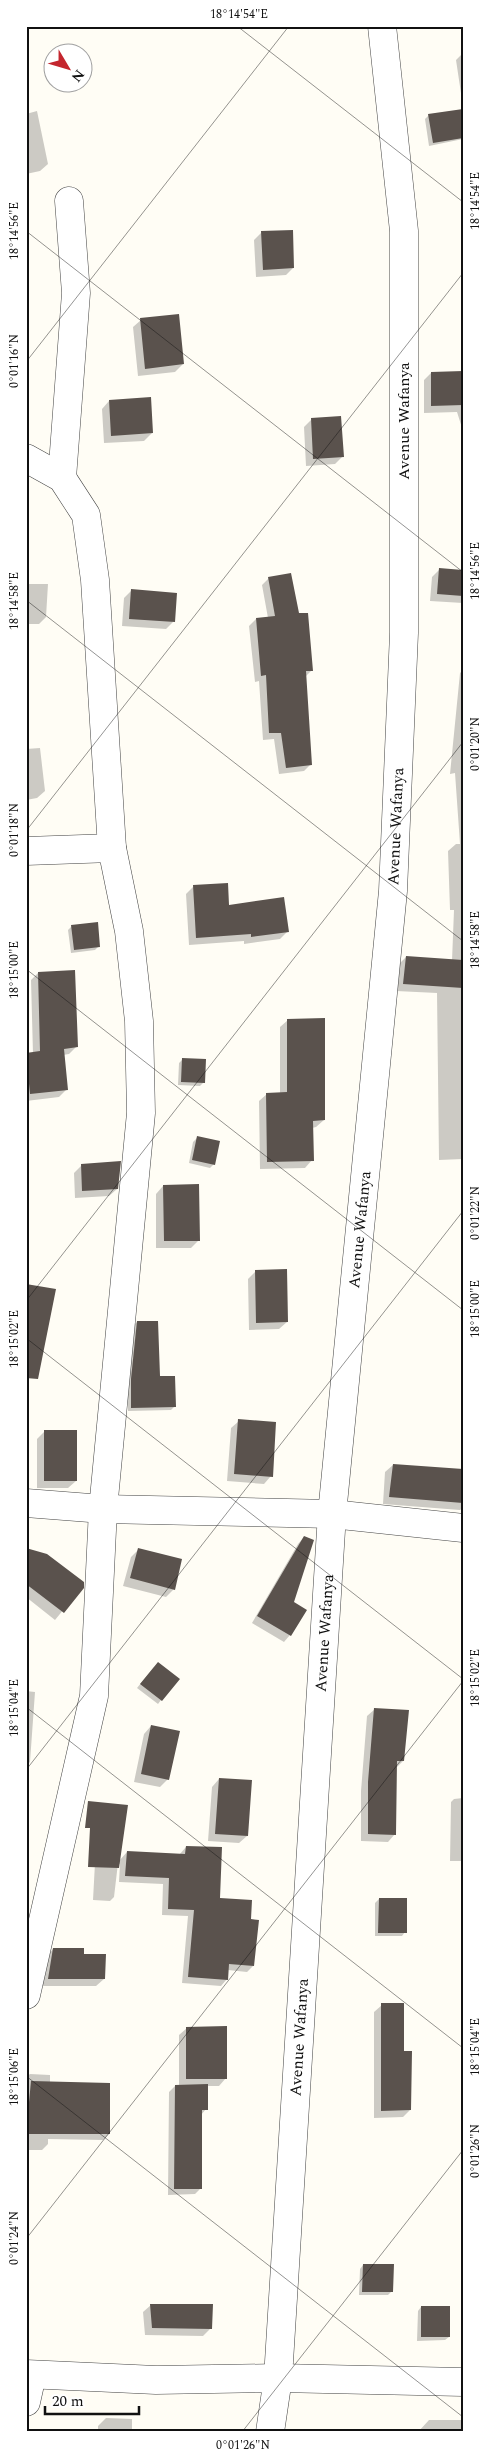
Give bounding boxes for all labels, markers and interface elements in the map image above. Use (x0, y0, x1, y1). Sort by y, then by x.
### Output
text: 18°14'54"E (210, 5, 268, 24)
north arrow (42, 42, 92, 92)
text: N (66, 65, 90, 87)
text: 18°14'54"E (466, 172, 485, 230)
text: 18°14'56"E (5, 202, 24, 260)
text: 0°01'16"N (5, 334, 24, 388)
street label: Avenue Wafanya (392, 362, 416, 480)
text: 18°14'56"E (466, 542, 485, 600)
text: 18°14'58"E (5, 572, 24, 630)
text: 0°01'20"N (466, 717, 485, 771)
street label: Avenue Wafanya (381, 767, 410, 886)
text: 0°01'18"N (5, 803, 24, 857)
text: 18°14'58"E (466, 911, 485, 969)
text: 18°15'00"E (5, 941, 24, 999)
street label: Avenue Wafanya (342, 1170, 378, 1289)
text: 0°01'22"N (466, 1186, 485, 1240)
text: 18°15'00"E (466, 1280, 485, 1338)
text: 18°15'02"E (5, 1310, 24, 1368)
street label: Avenue Wafanya (309, 1573, 340, 1693)
text: 18°15'02"E (466, 1649, 485, 1707)
text: 18°15'04"E (5, 1679, 24, 1737)
street label: Avenue Wafanya (284, 1977, 315, 2097)
text: 18°15'04"E (466, 2018, 485, 2076)
text: 18°15'06"E (5, 2048, 24, 2106)
text: 0°01'26"N (466, 2124, 485, 2178)
text: 0°01'24"N (5, 2211, 24, 2265)
scale bar (45, 2383, 139, 2415)
text: 20 m (52, 2390, 84, 2413)
text: 0°01'26"N (216, 2436, 270, 2455)

